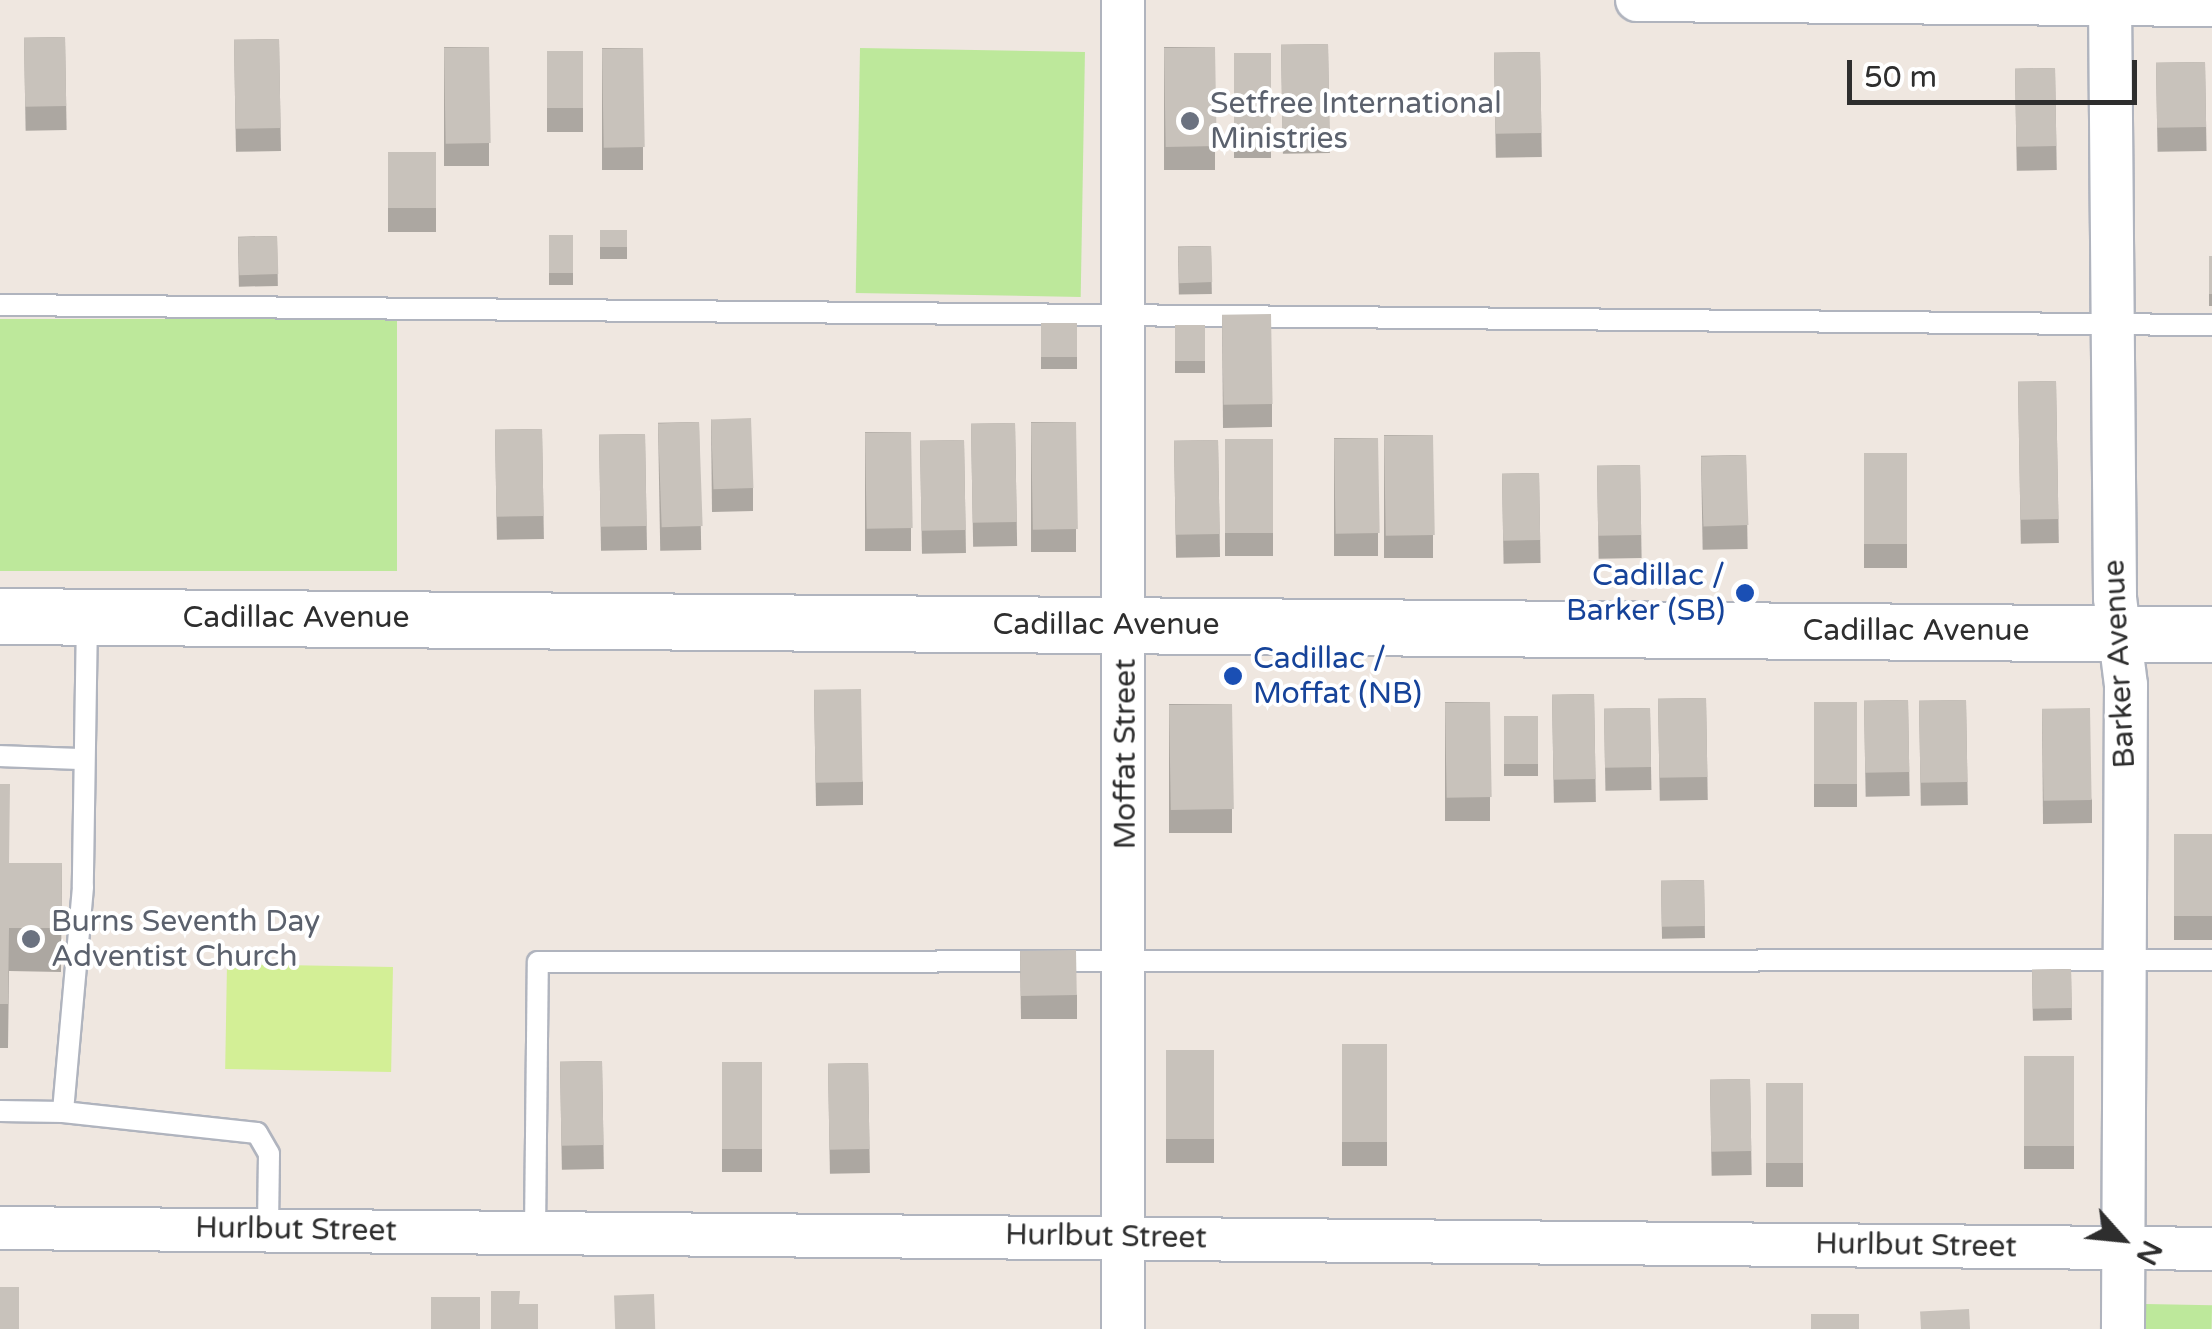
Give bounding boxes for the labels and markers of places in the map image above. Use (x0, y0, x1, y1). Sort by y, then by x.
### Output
place label: Setfree International Ministries (1210, 86, 1502, 156)
marker: Setfree International Ministries (1179, 110, 1201, 132)
place label: Cadillac / Barker (SB) (1566, 558, 1725, 628)
marker: Cadillac / Barker (SB) (1734, 582, 1756, 604)
place label: Cadillac / Moffat (NB) (1253, 641, 1422, 712)
marker: Cadillac / Moffat (NB) (1222, 665, 1244, 687)
place label: Burns Seventh Day Adventist Church (51, 904, 320, 974)
marker: Burns Seventh Day Adventist Church (20, 928, 42, 950)

